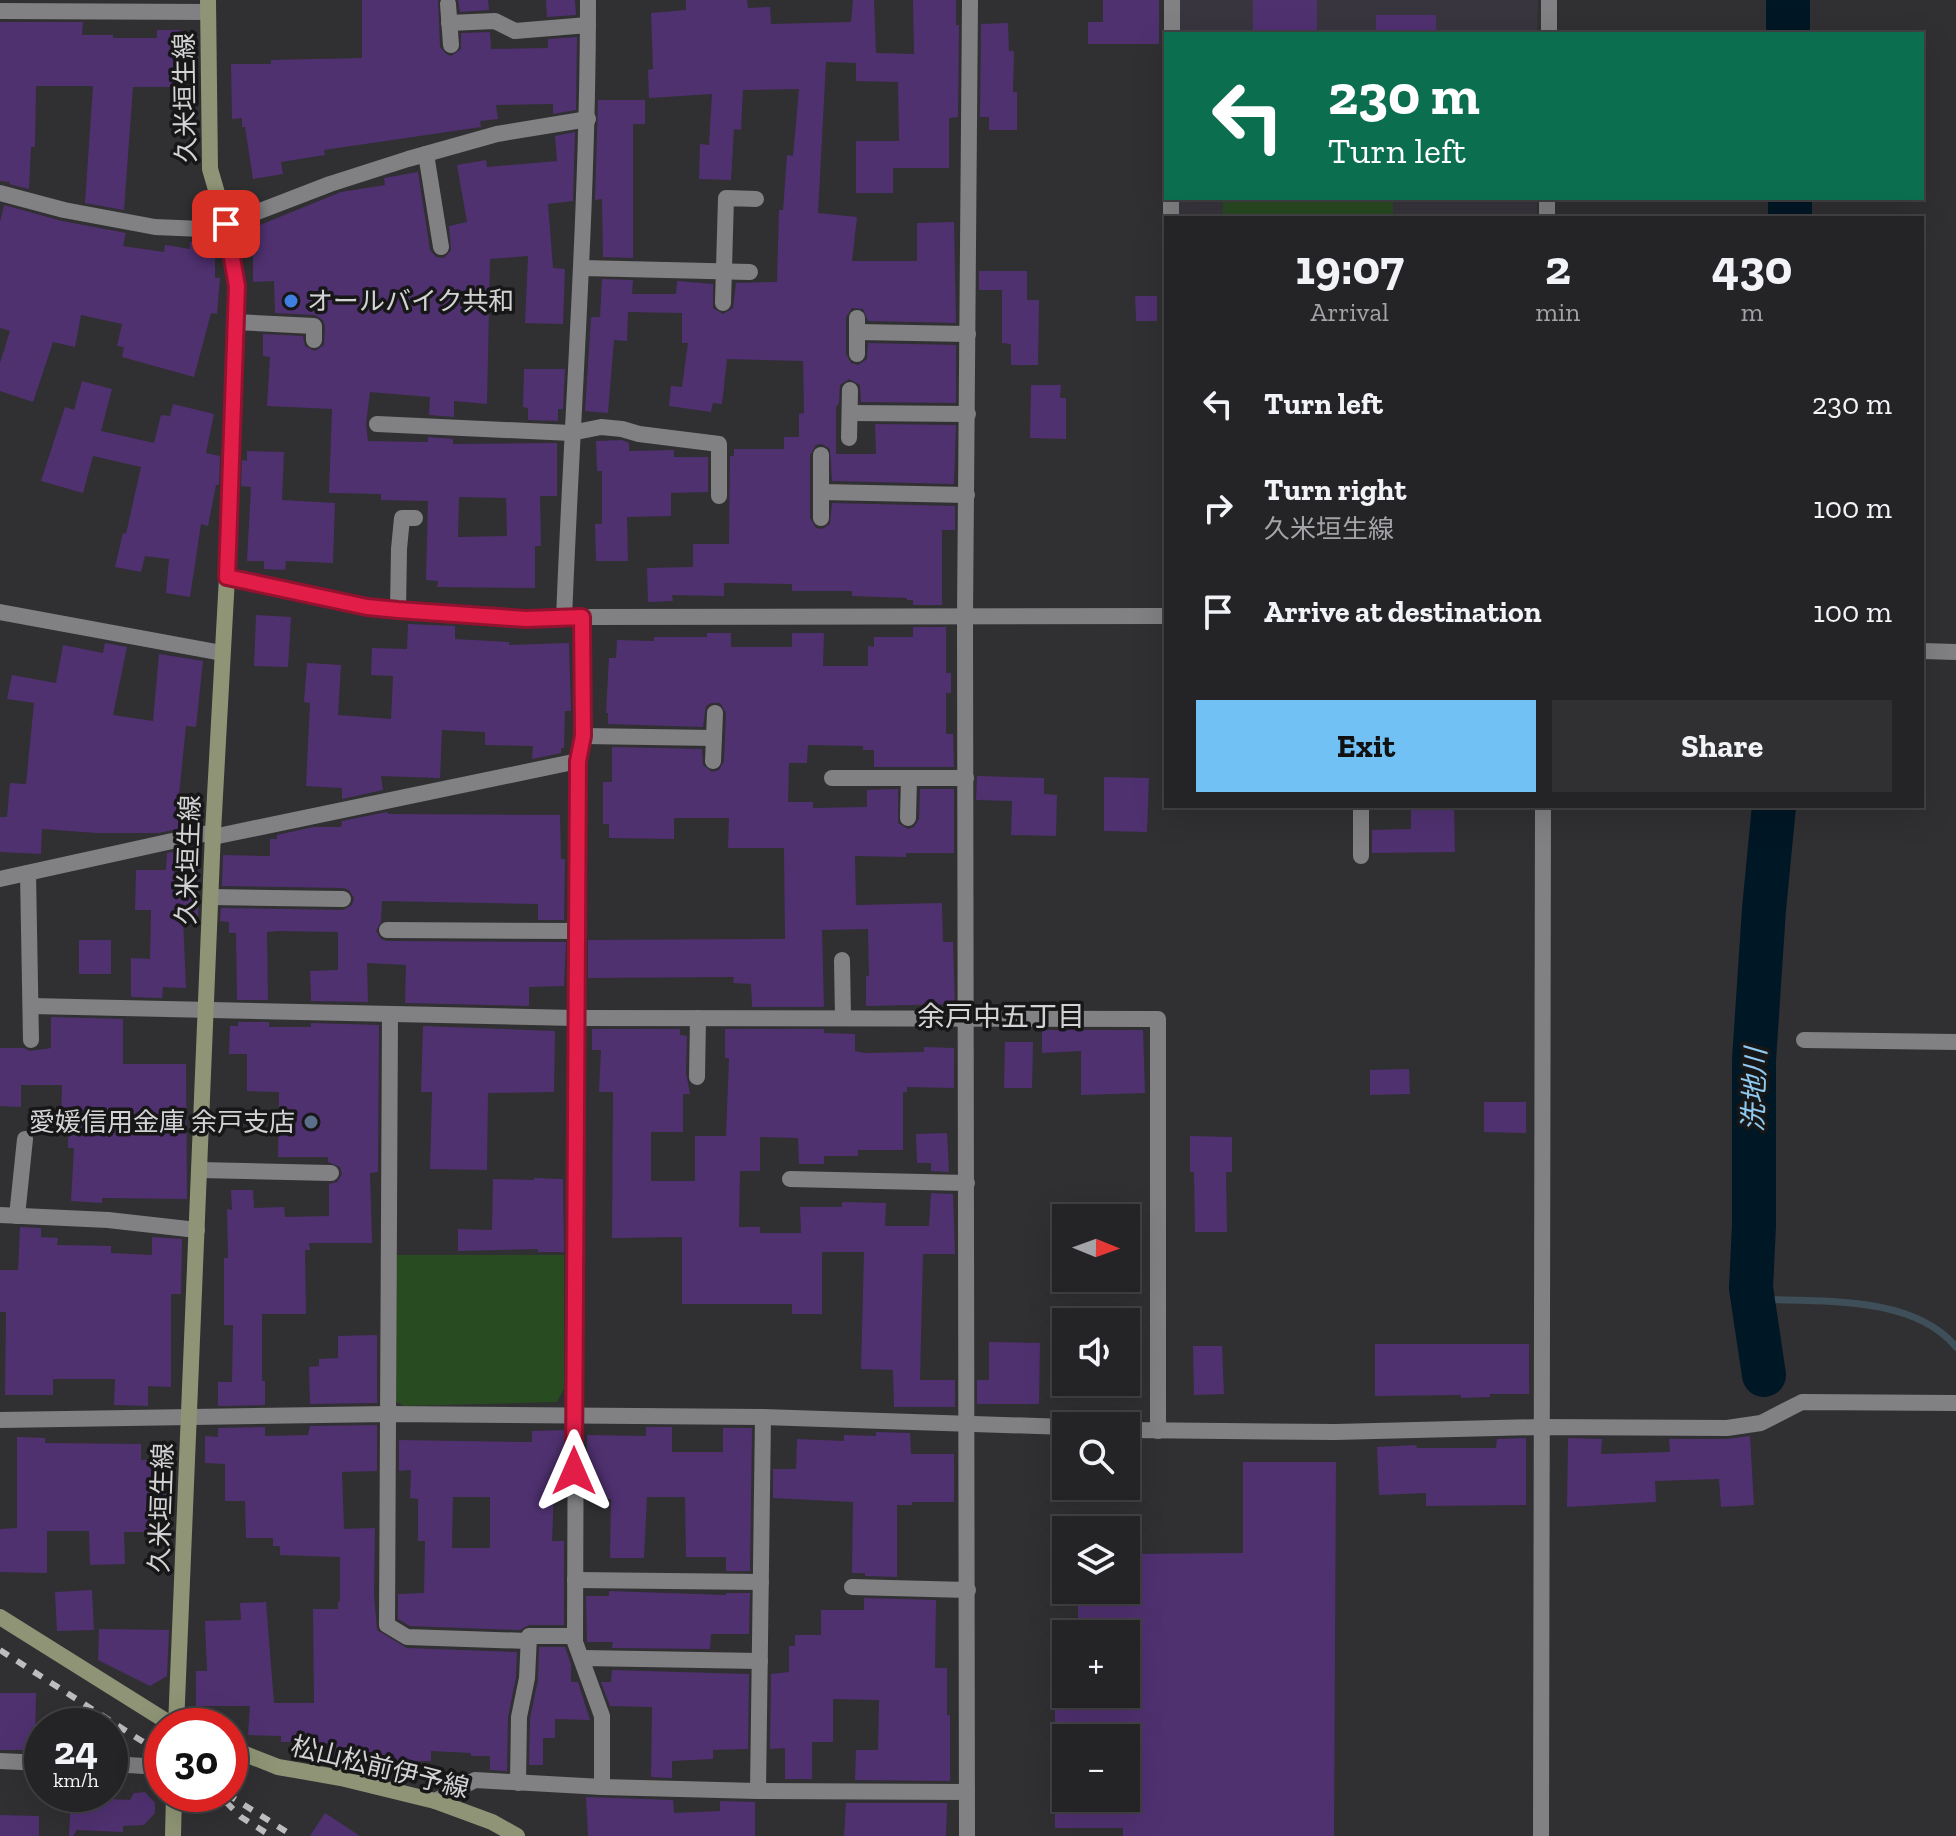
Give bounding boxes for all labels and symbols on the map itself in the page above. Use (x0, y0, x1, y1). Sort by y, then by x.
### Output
street label: 久米垣生線 (168, 33, 202, 163)
pin (192, 190, 260, 258)
place label: オールバイク共和 (307, 285, 514, 317)
marker: オールバイク共和 (282, 292, 300, 310)
street label: 久米垣生線 (170, 794, 206, 926)
district label: 余戸中五丁目 (917, 1000, 1085, 1033)
water label: 洗地川 (1737, 1044, 1773, 1133)
place label: 愛媛信用金庫 余戸支店 (29, 1106, 295, 1138)
marker: 愛媛信用金庫 余戸支店 (302, 1113, 320, 1131)
north arrow (1052, 1204, 1140, 1292)
position arrow (532, 1429, 616, 1513)
street label: 久米垣生線 (143, 1442, 179, 1574)
speed limit sign: 30 (144, 1708, 248, 1812)
street label: 松山松前伊予線 (288, 1729, 472, 1805)

